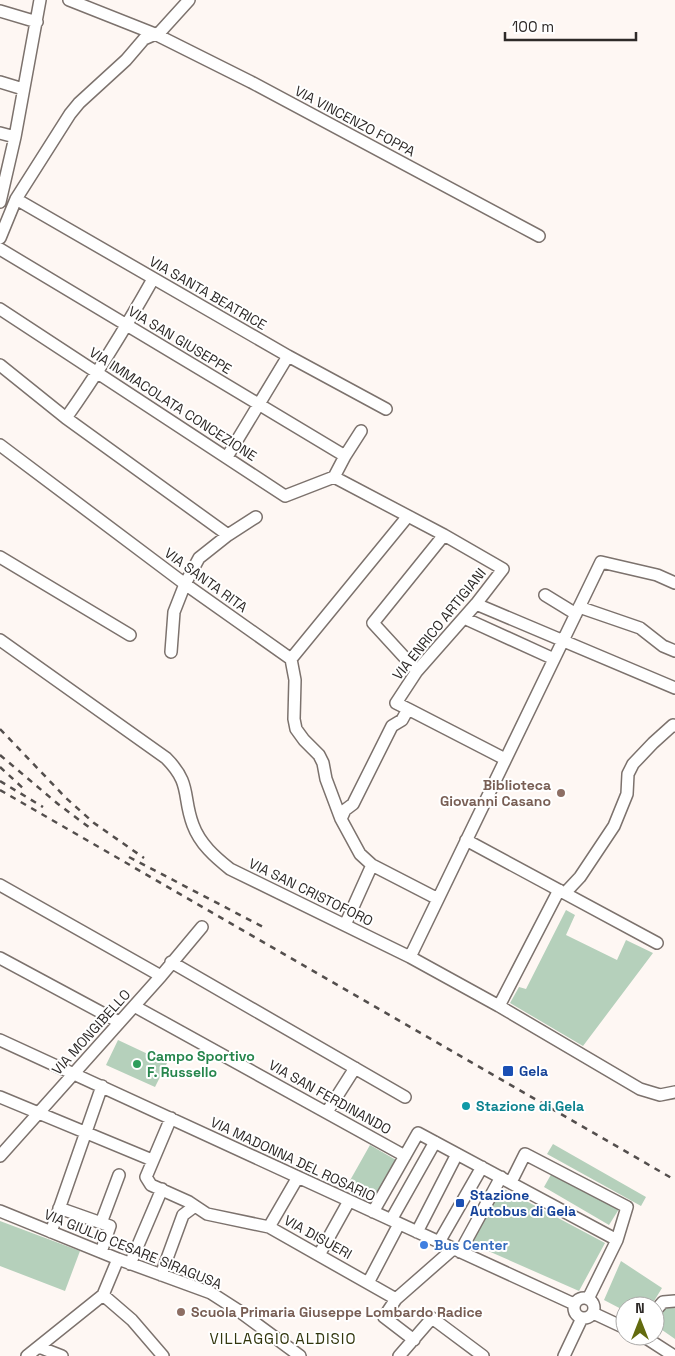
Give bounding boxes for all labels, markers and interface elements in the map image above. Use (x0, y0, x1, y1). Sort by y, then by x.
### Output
scale bar (505, 10, 636, 42)
text: 100 m (512, 17, 554, 36)
street label: VIA VINCENZO FOPPA (292, 82, 419, 161)
street label: VIA SANTA BEATRICE (146, 252, 270, 334)
street label: VIA SAN GIUSEPPE (125, 302, 235, 378)
street label: VIA IMMACOLATA CONCEZIONE (86, 343, 260, 465)
street label: VIA SANTA RITA (161, 544, 251, 616)
street label: VIA ENRICO ARTIGIANI (388, 564, 490, 684)
place label: Biblioteca Giovanni Casano (440, 776, 551, 810)
marker: Biblioteca Giovanni Casano (555, 787, 567, 799)
street label: VIA SAN CRISTOFORO (246, 854, 376, 930)
street label: VIA MONGIBELLO (48, 985, 134, 1079)
place label: Campo Sportivo F. Russello (147, 1047, 255, 1081)
street label: VIA SAN FERDINANDO (265, 1056, 395, 1138)
marker: Campo Sportivo F. Russello (131, 1058, 143, 1070)
place label: Gela (519, 1062, 548, 1080)
marker: Gela (501, 1064, 515, 1078)
place label: Stazione di Gela (476, 1097, 584, 1115)
marker: Stazione di Gela (460, 1100, 472, 1112)
street label: VIA MADONNA DEL ROSARIO (208, 1113, 378, 1205)
place label: Stazione Autobus di Gela (470, 1186, 576, 1220)
marker: Stazione Autobus di Gela (454, 1197, 466, 1209)
street label: VIA GIULIO CESARE SIRAGUSA (41, 1205, 225, 1293)
street label: VIA DISUERI (281, 1211, 355, 1263)
place label: Bus Center (434, 1236, 509, 1254)
marker: Bus Center (418, 1239, 430, 1251)
north arrow (615, 1296, 665, 1346)
text: N (635, 1299, 645, 1317)
place label: Scuola Primaria Giuseppe Lombardo Radice (191, 1303, 483, 1321)
marker: Scuola Primaria Giuseppe Lombardo Radice (175, 1306, 187, 1318)
district label: VILLAGGIO ALDISIO (210, 1329, 356, 1348)

